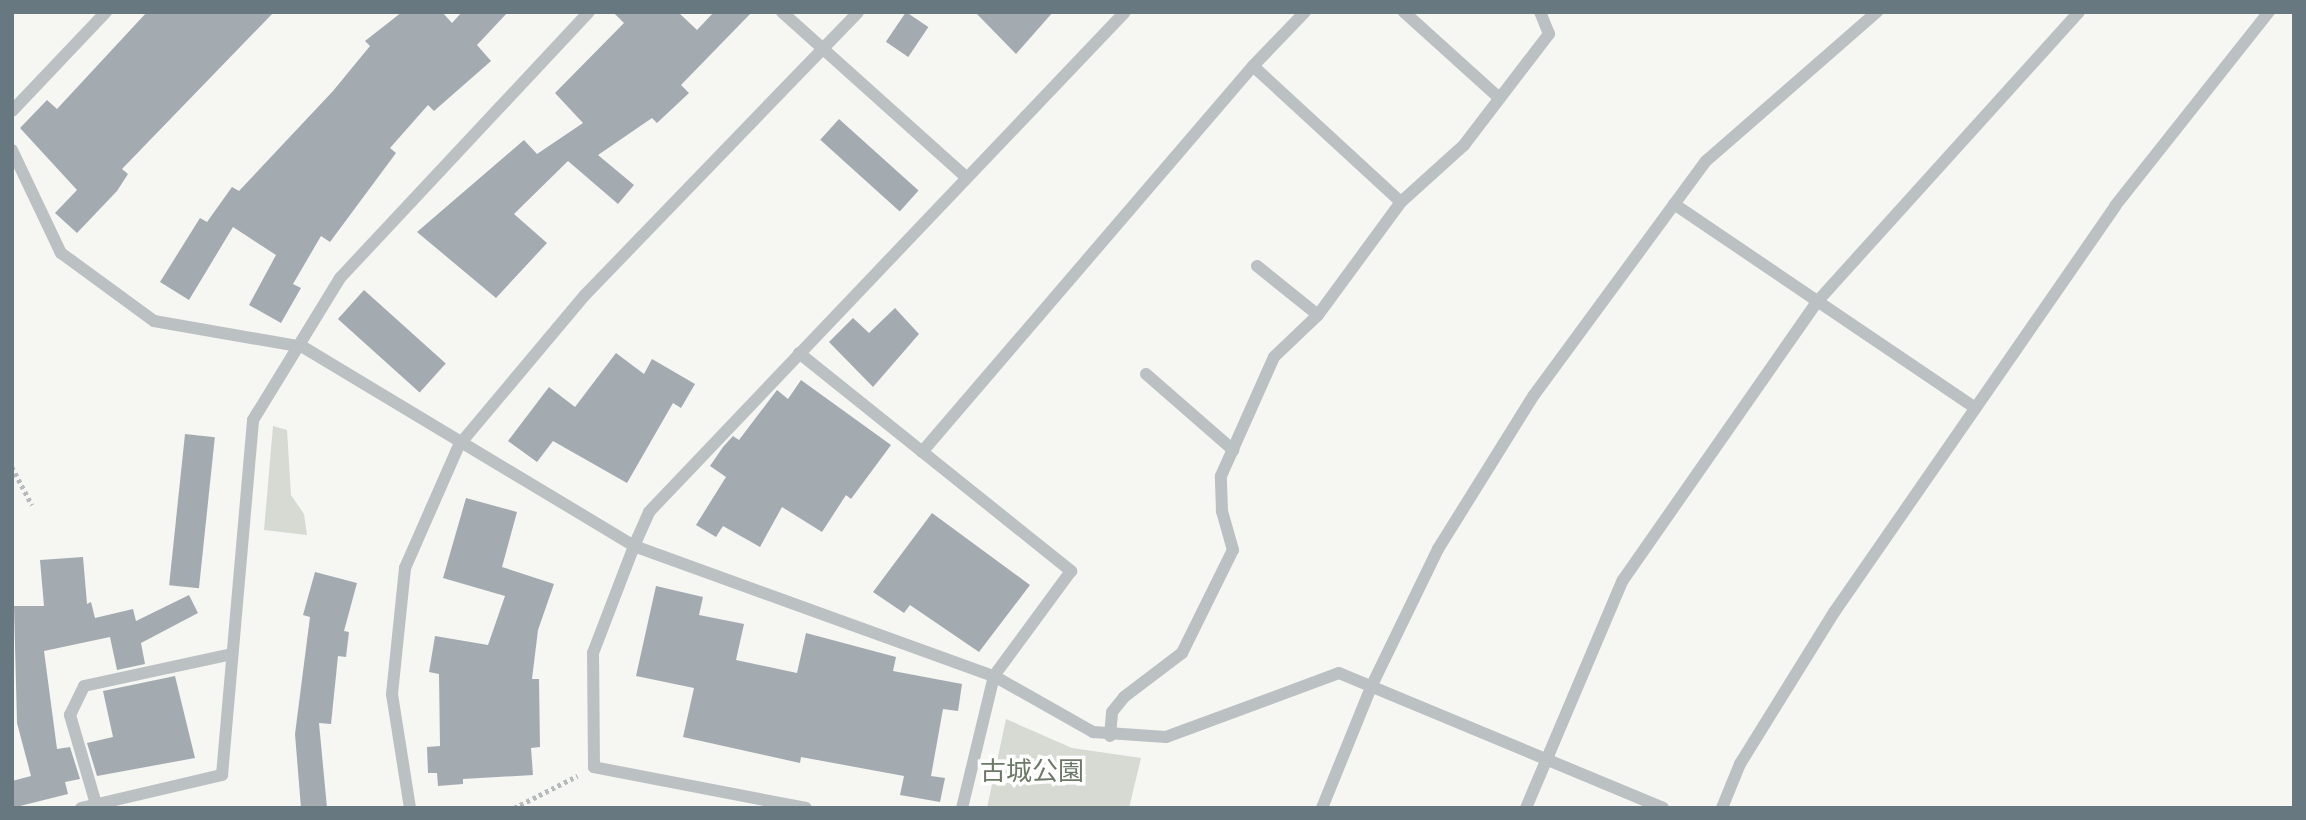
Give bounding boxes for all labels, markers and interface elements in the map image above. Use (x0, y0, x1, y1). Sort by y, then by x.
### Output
park label: 古城公園 (980, 755, 1084, 787)

